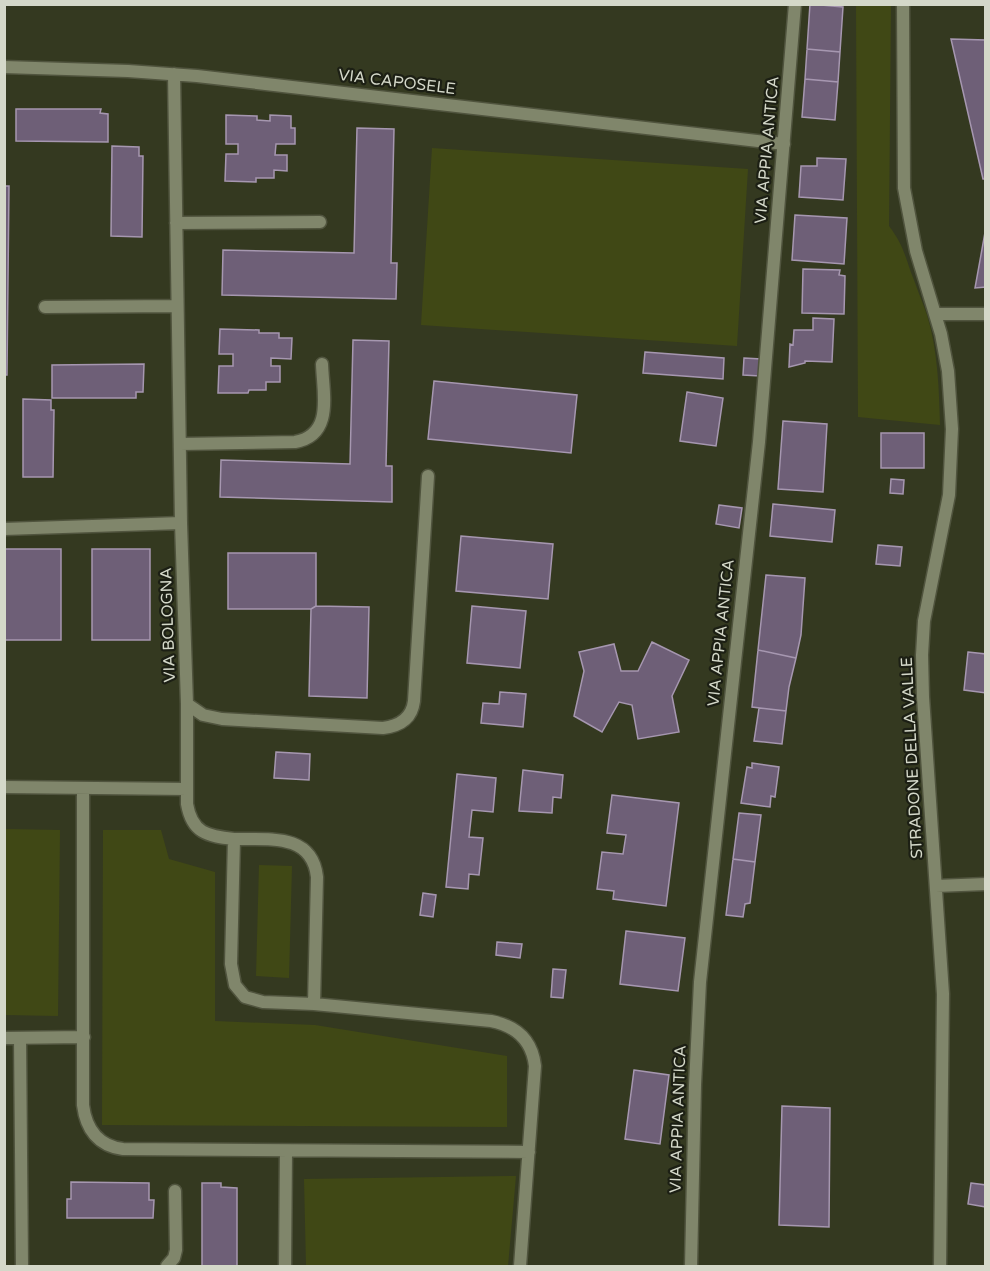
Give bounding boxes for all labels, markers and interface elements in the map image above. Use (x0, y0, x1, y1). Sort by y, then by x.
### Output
street label: VIA CAPOSELE (337, 65, 457, 99)
street label: VIA APPIA ANTICA (751, 75, 783, 225)
street label: VIA APPIA ANTICA (703, 558, 739, 708)
street label: VIA BOLOGNA (156, 567, 180, 683)
street label: STRADONE DELLA VALLE (897, 657, 927, 859)
street label: VIA APPIA ANTICA (665, 1045, 691, 1193)

